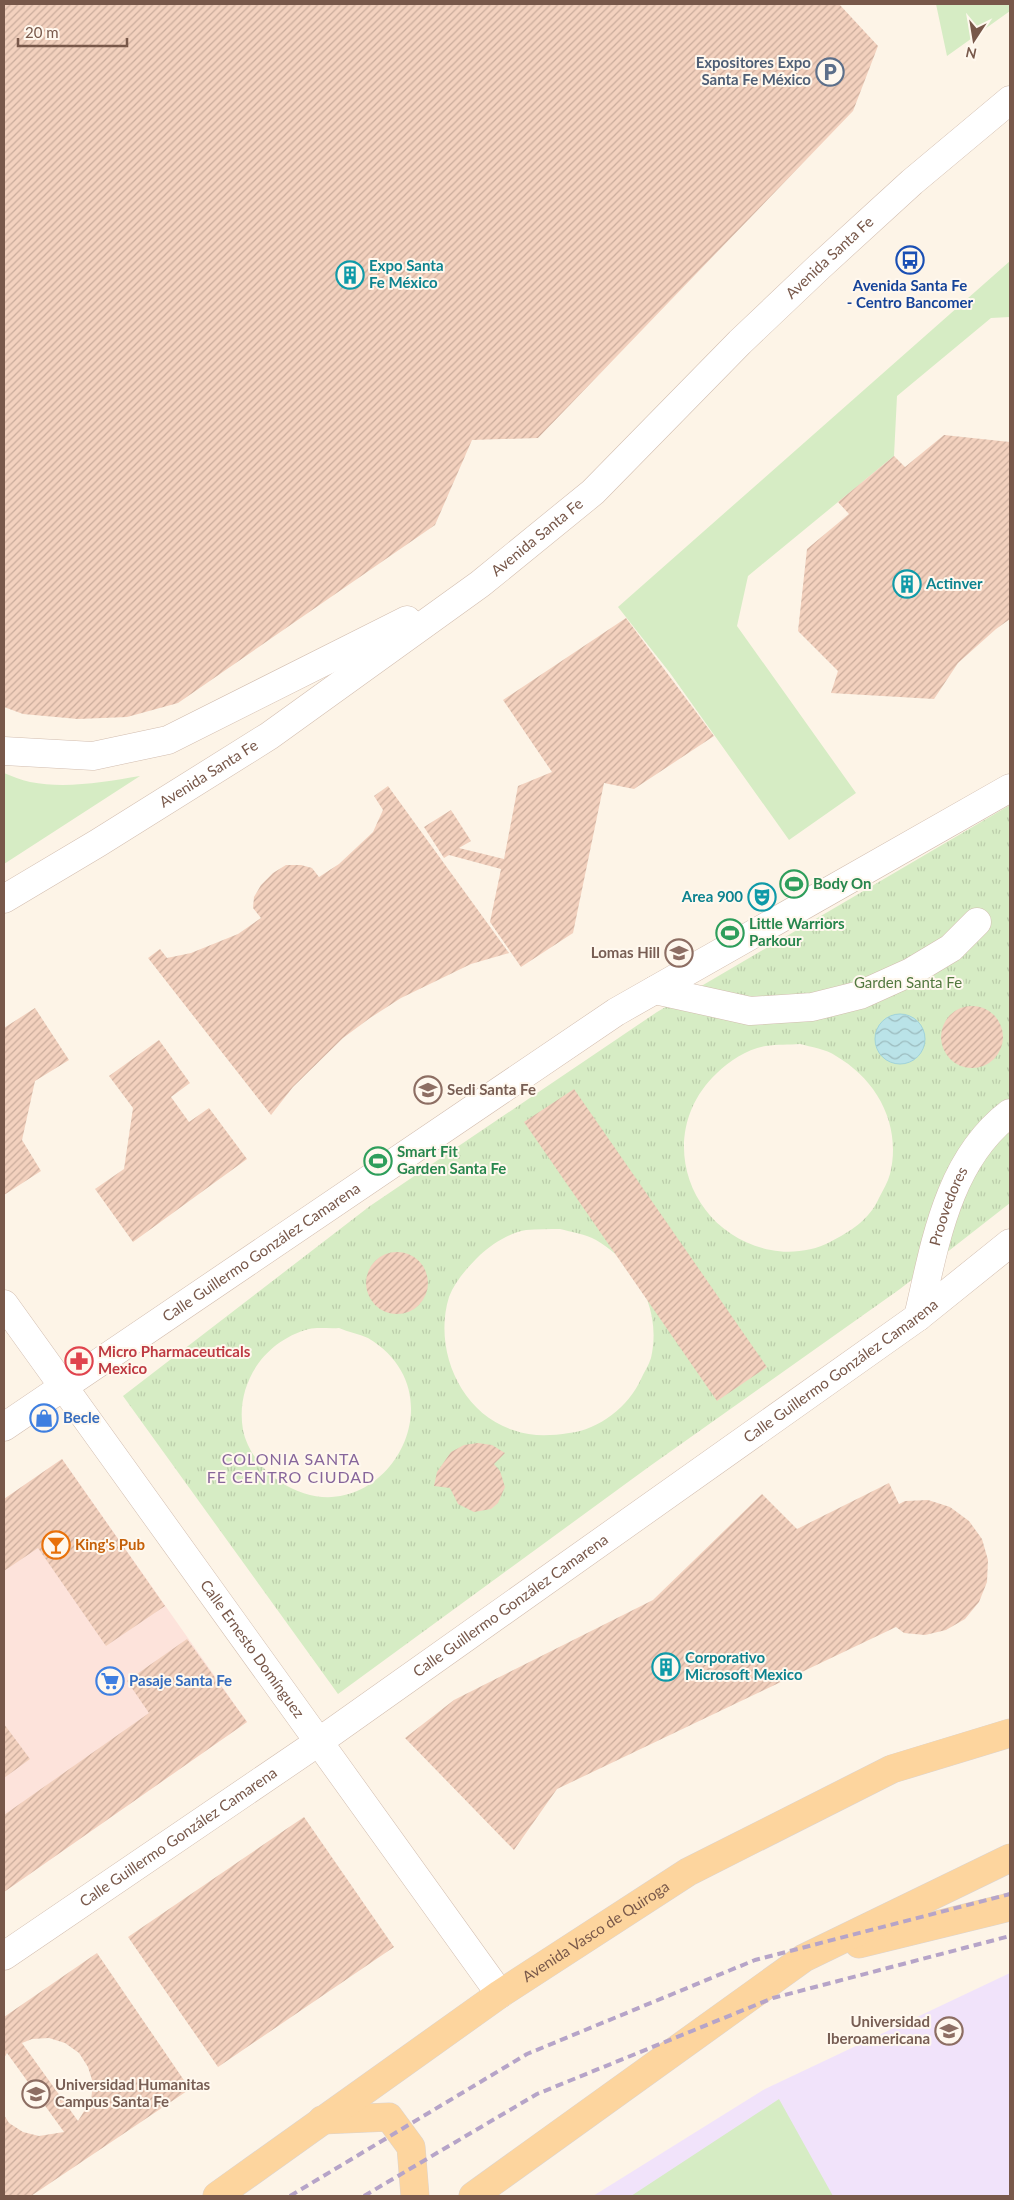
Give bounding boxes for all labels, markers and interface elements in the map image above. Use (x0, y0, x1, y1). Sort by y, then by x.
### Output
scale bar (18, 15, 126, 47)
north arrow (949, 15, 999, 65)
text: 20 m (25, 23, 59, 41)
text: N (964, 44, 978, 63)
place label: Expositores Expo Santa Fe México (696, 53, 811, 88)
parking icon: Expositores Expo Santa Fe México (815, 57, 845, 87)
street label: Avenida Santa Fe (781, 212, 877, 302)
bus stop icon: Avenida Santa Fe - Centro Bancomer (895, 245, 925, 275)
place label: Expo Santa Fe México (369, 256, 444, 291)
building icon: Expo Santa Fe México (335, 260, 365, 290)
place label: Avenida Santa Fe - Centro Bancomer (847, 276, 974, 311)
street label: Avenida Santa Fe (487, 494, 586, 579)
building icon: Actinver (892, 569, 922, 599)
place label: Actinver (925, 574, 983, 592)
street label: Avenida Santa Fe (156, 735, 261, 810)
sports icon: Body On (779, 869, 809, 899)
place label: Body On (813, 874, 872, 892)
theatre icon: Area 900 (747, 882, 777, 912)
place label: Area 900 (681, 887, 743, 905)
place label: Little Warriors Parkour (749, 914, 845, 949)
sports icon: Little Warriors Parkour (715, 918, 745, 948)
school or university icon: Lomas Hill (664, 938, 694, 968)
place label: Lomas Hill (591, 943, 660, 961)
park label: Garden Santa Fe (854, 973, 962, 991)
school or university icon: Sedi Santa Fe (413, 1075, 443, 1105)
place label: Sedi Santa Fe (447, 1080, 536, 1098)
place label: Smart Fit Garden Santa Fe (397, 1142, 506, 1177)
sports icon: Smart Fit Garden Santa Fe (363, 1146, 393, 1176)
street label: Proovedores (925, 1163, 971, 1247)
street label: Calle Guillermo González Camarena (159, 1178, 363, 1325)
street label: Calle Guillermo González Camarena (740, 1295, 941, 1446)
place label: Micro Pharmaceuticals Mexico (98, 1342, 251, 1377)
pharmacy icon: Micro Pharmaceuticals Mexico (64, 1346, 94, 1376)
shop icon: Becle (29, 1403, 59, 1433)
place label: Becle (63, 1408, 100, 1426)
district label: COLONIA SANTA FE CENTRO CIUDAD (207, 1449, 375, 1486)
bar icon: King's Pub (41, 1530, 71, 1560)
street label: Calle Guillermo González Camarena (409, 1530, 611, 1680)
place label: King's Pub (75, 1535, 145, 1553)
street label: Calle Ernesto Domínguez (197, 1576, 309, 1721)
place label: Corporativo Microsoft Mexico (685, 1648, 803, 1683)
building icon: Corporativo Microsoft Mexico (651, 1652, 681, 1682)
supermarket icon: Pasaje Santa Fe (95, 1666, 125, 1696)
place label: Pasaje Santa Fe (129, 1671, 232, 1689)
street label: Calle Guillermo González Camarena (76, 1763, 280, 1910)
street label: Avenida Vasco de Quiroga (518, 1877, 672, 1985)
place label: Universidad Iberoamericana (827, 2012, 930, 2047)
school or university icon: Universidad Iberoamericana (934, 2016, 964, 2046)
place label: Universidad Humanitas Campus Santa Fe (55, 2075, 211, 2110)
school or university icon: Universidad Humanitas Campus Santa Fe (21, 2079, 51, 2109)

